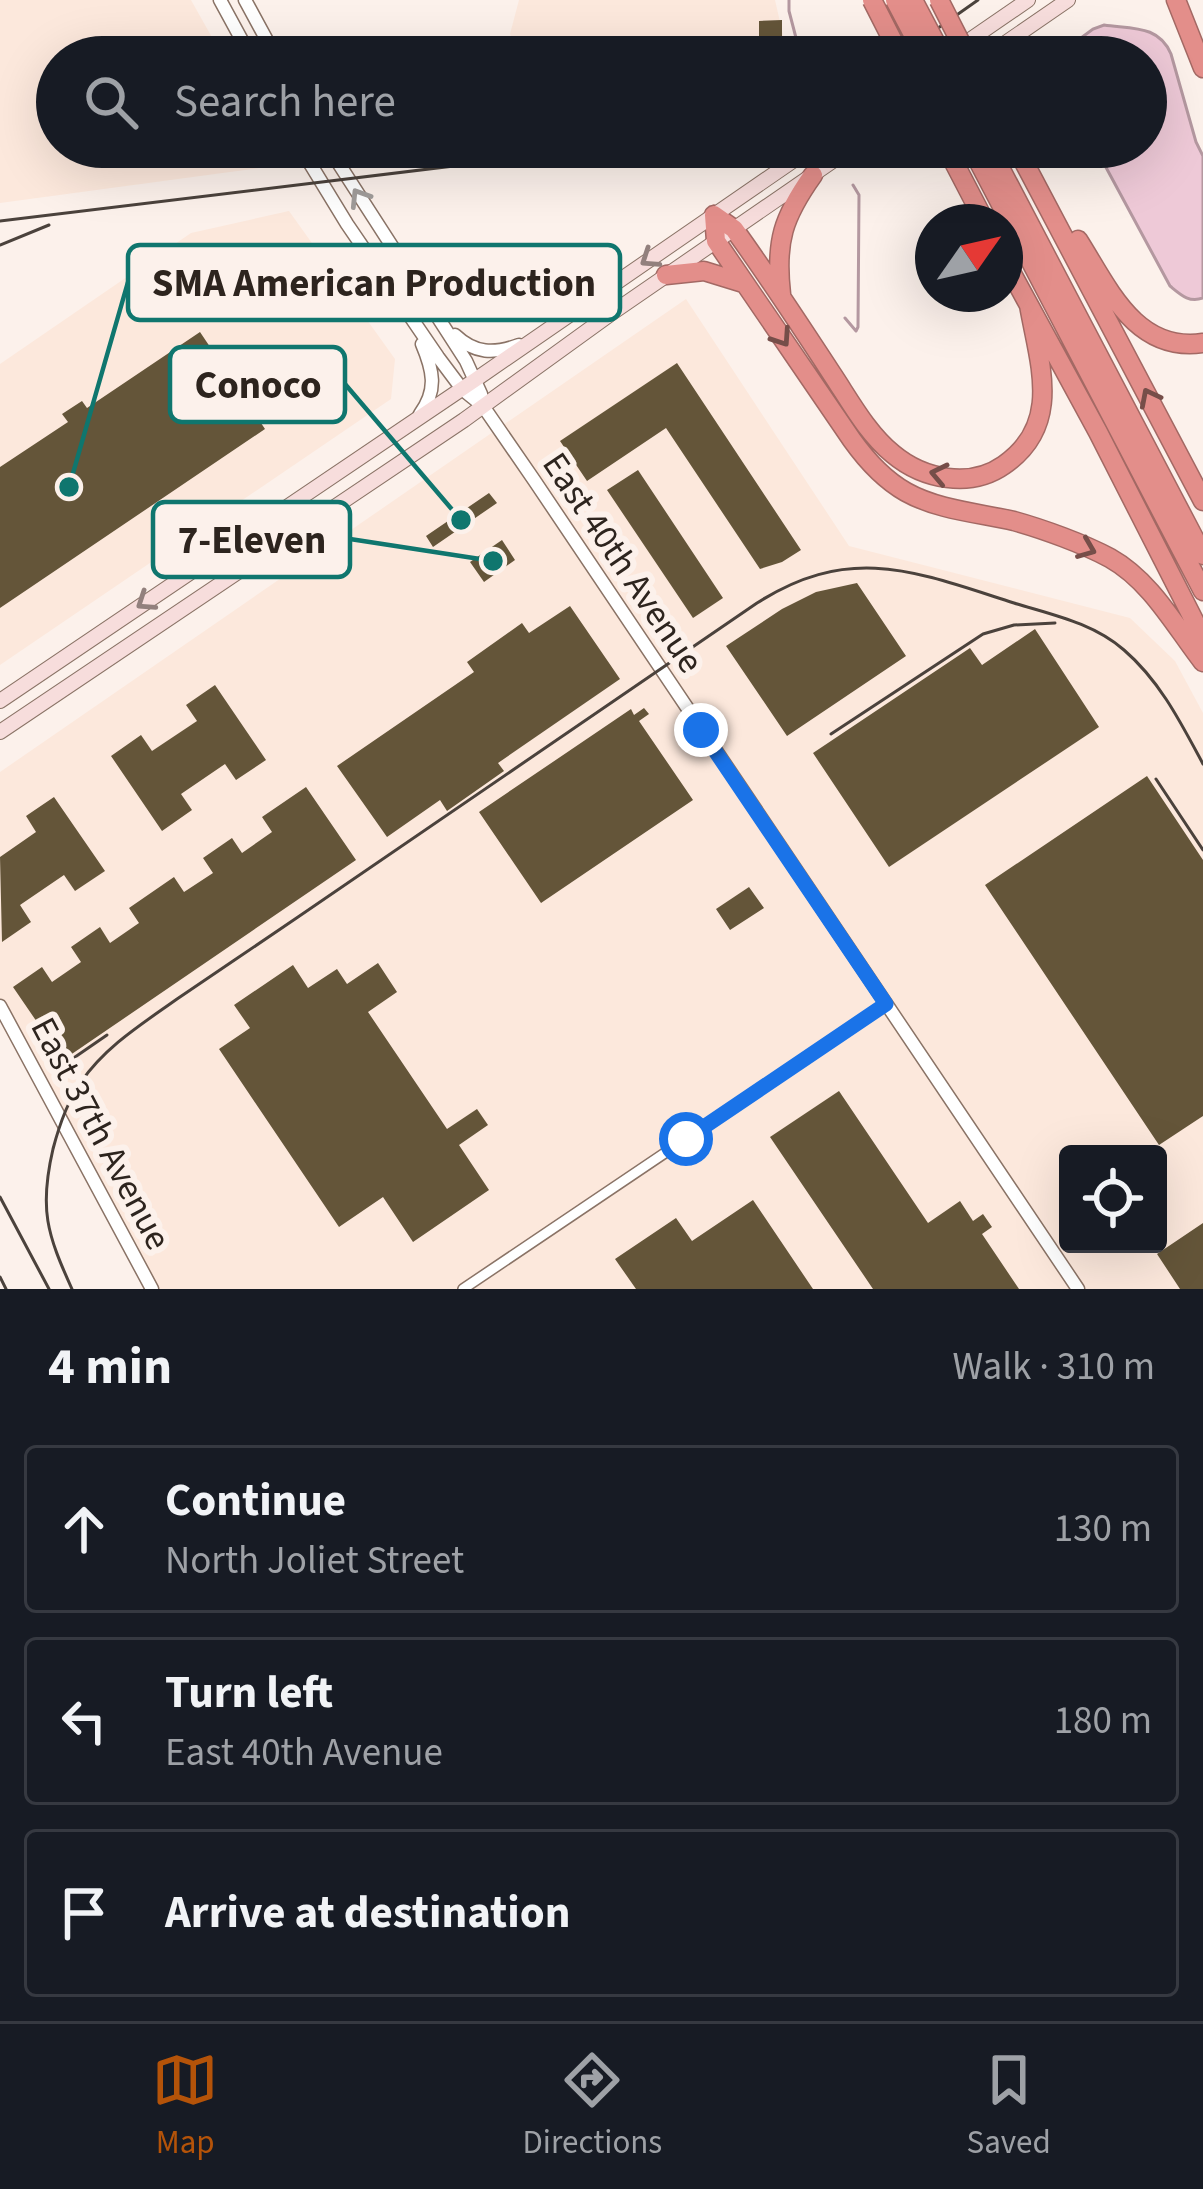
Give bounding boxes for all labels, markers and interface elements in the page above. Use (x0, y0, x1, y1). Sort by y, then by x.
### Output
search box (36, 36, 1167, 168)
icon: search (78, 69, 144, 135)
text: Search here (174, 70, 396, 134)
one-way arrow (350, 188, 373, 210)
north arrow (915, 204, 1023, 312)
callout: SMA American Production (128, 245, 620, 320)
one-way arrow (640, 245, 662, 267)
text: SMA American Production (152, 256, 596, 312)
one-way arrow (768, 324, 790, 346)
callout: Conoco (170, 347, 345, 422)
text: Conoco (194, 358, 322, 414)
one-way arrow (1140, 389, 1163, 410)
street label: East 40th Avenue (530, 442, 716, 683)
one-way arrow (930, 463, 950, 488)
callout: 7-Eleven (153, 502, 350, 577)
text: 7-Eleven (178, 513, 326, 569)
one-way arrow (1075, 535, 1096, 559)
one-way arrow (136, 588, 158, 610)
route end (674, 703, 728, 757)
street label: East 37th Avenue (18, 1008, 183, 1259)
route start (659, 1112, 713, 1166)
map controls (1059, 1145, 1167, 1253)
button: locate (1059, 1145, 1167, 1253)
text: 4 min (48, 1331, 172, 1403)
text: Walk · 310 m (952, 1339, 1155, 1395)
text: Continue (165, 1469, 346, 1533)
icon: ahead (51, 1496, 117, 1562)
text: 130 m (1054, 1501, 1152, 1557)
text: North Joliet Street (165, 1533, 464, 1589)
text: Turn left (165, 1661, 333, 1725)
icon: left (51, 1688, 117, 1754)
text: 180 m (1054, 1693, 1152, 1749)
text: East 40th Avenue (165, 1725, 443, 1781)
icon: arrive (51, 1880, 117, 1946)
text: Arrive at destination (165, 1881, 570, 1945)
tab: Map (152, 2047, 218, 2166)
tab: Directions (523, 2047, 662, 2166)
tab: Saved (967, 2047, 1051, 2166)

